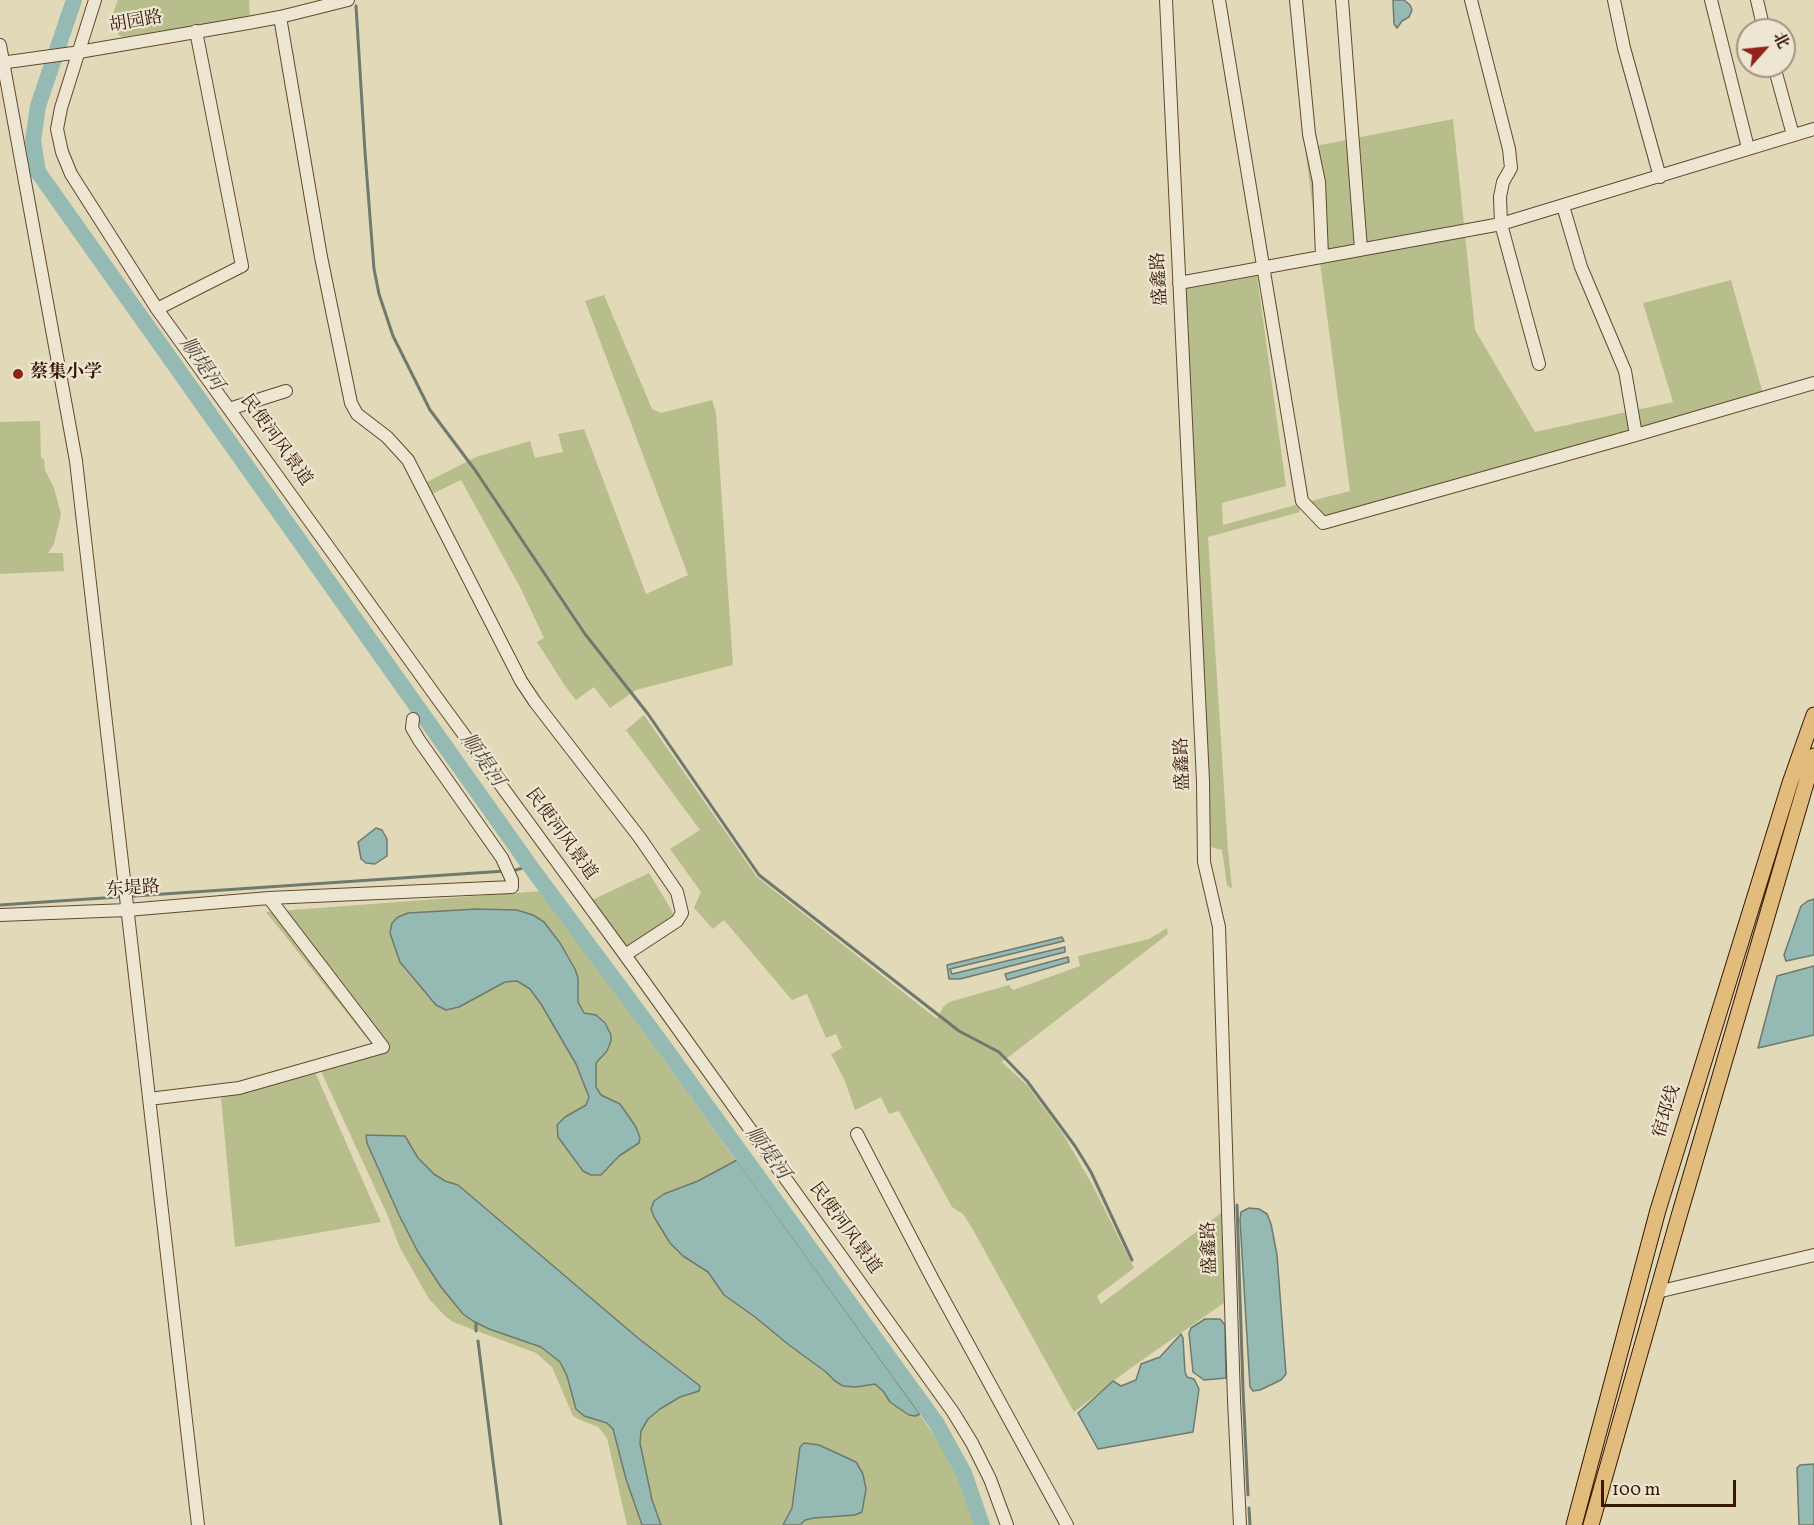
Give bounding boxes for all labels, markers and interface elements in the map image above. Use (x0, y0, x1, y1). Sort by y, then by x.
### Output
street label: 胡园路 (108, 8, 164, 38)
north arrow (1736, 18, 1796, 78)
text: 北 (1767, 29, 1794, 53)
street label: 盛鑫路 (1149, 251, 1173, 307)
water label: 顺堤河 (173, 334, 227, 396)
place label: 蔡集小学 (30, 363, 102, 385)
marker: 蔡集小学 (11, 367, 25, 381)
street label: 民便河风景道 (235, 391, 315, 491)
water label: 顺堤河 (454, 730, 508, 792)
street label: 盛鑫路 (1172, 737, 1196, 791)
street label: 民便河风景道 (520, 785, 600, 885)
street label: 东堤路 (105, 877, 161, 903)
street label: 宿邳线 (1650, 1083, 1686, 1141)
water label: 顺堤河 (739, 1123, 793, 1185)
street label: 民便河风景道 (804, 1179, 884, 1279)
street label: 盛鑫路 (1199, 1221, 1223, 1275)
scale bar (1604, 1468, 1739, 1506)
text: 100 m (1612, 1478, 1661, 1503)

